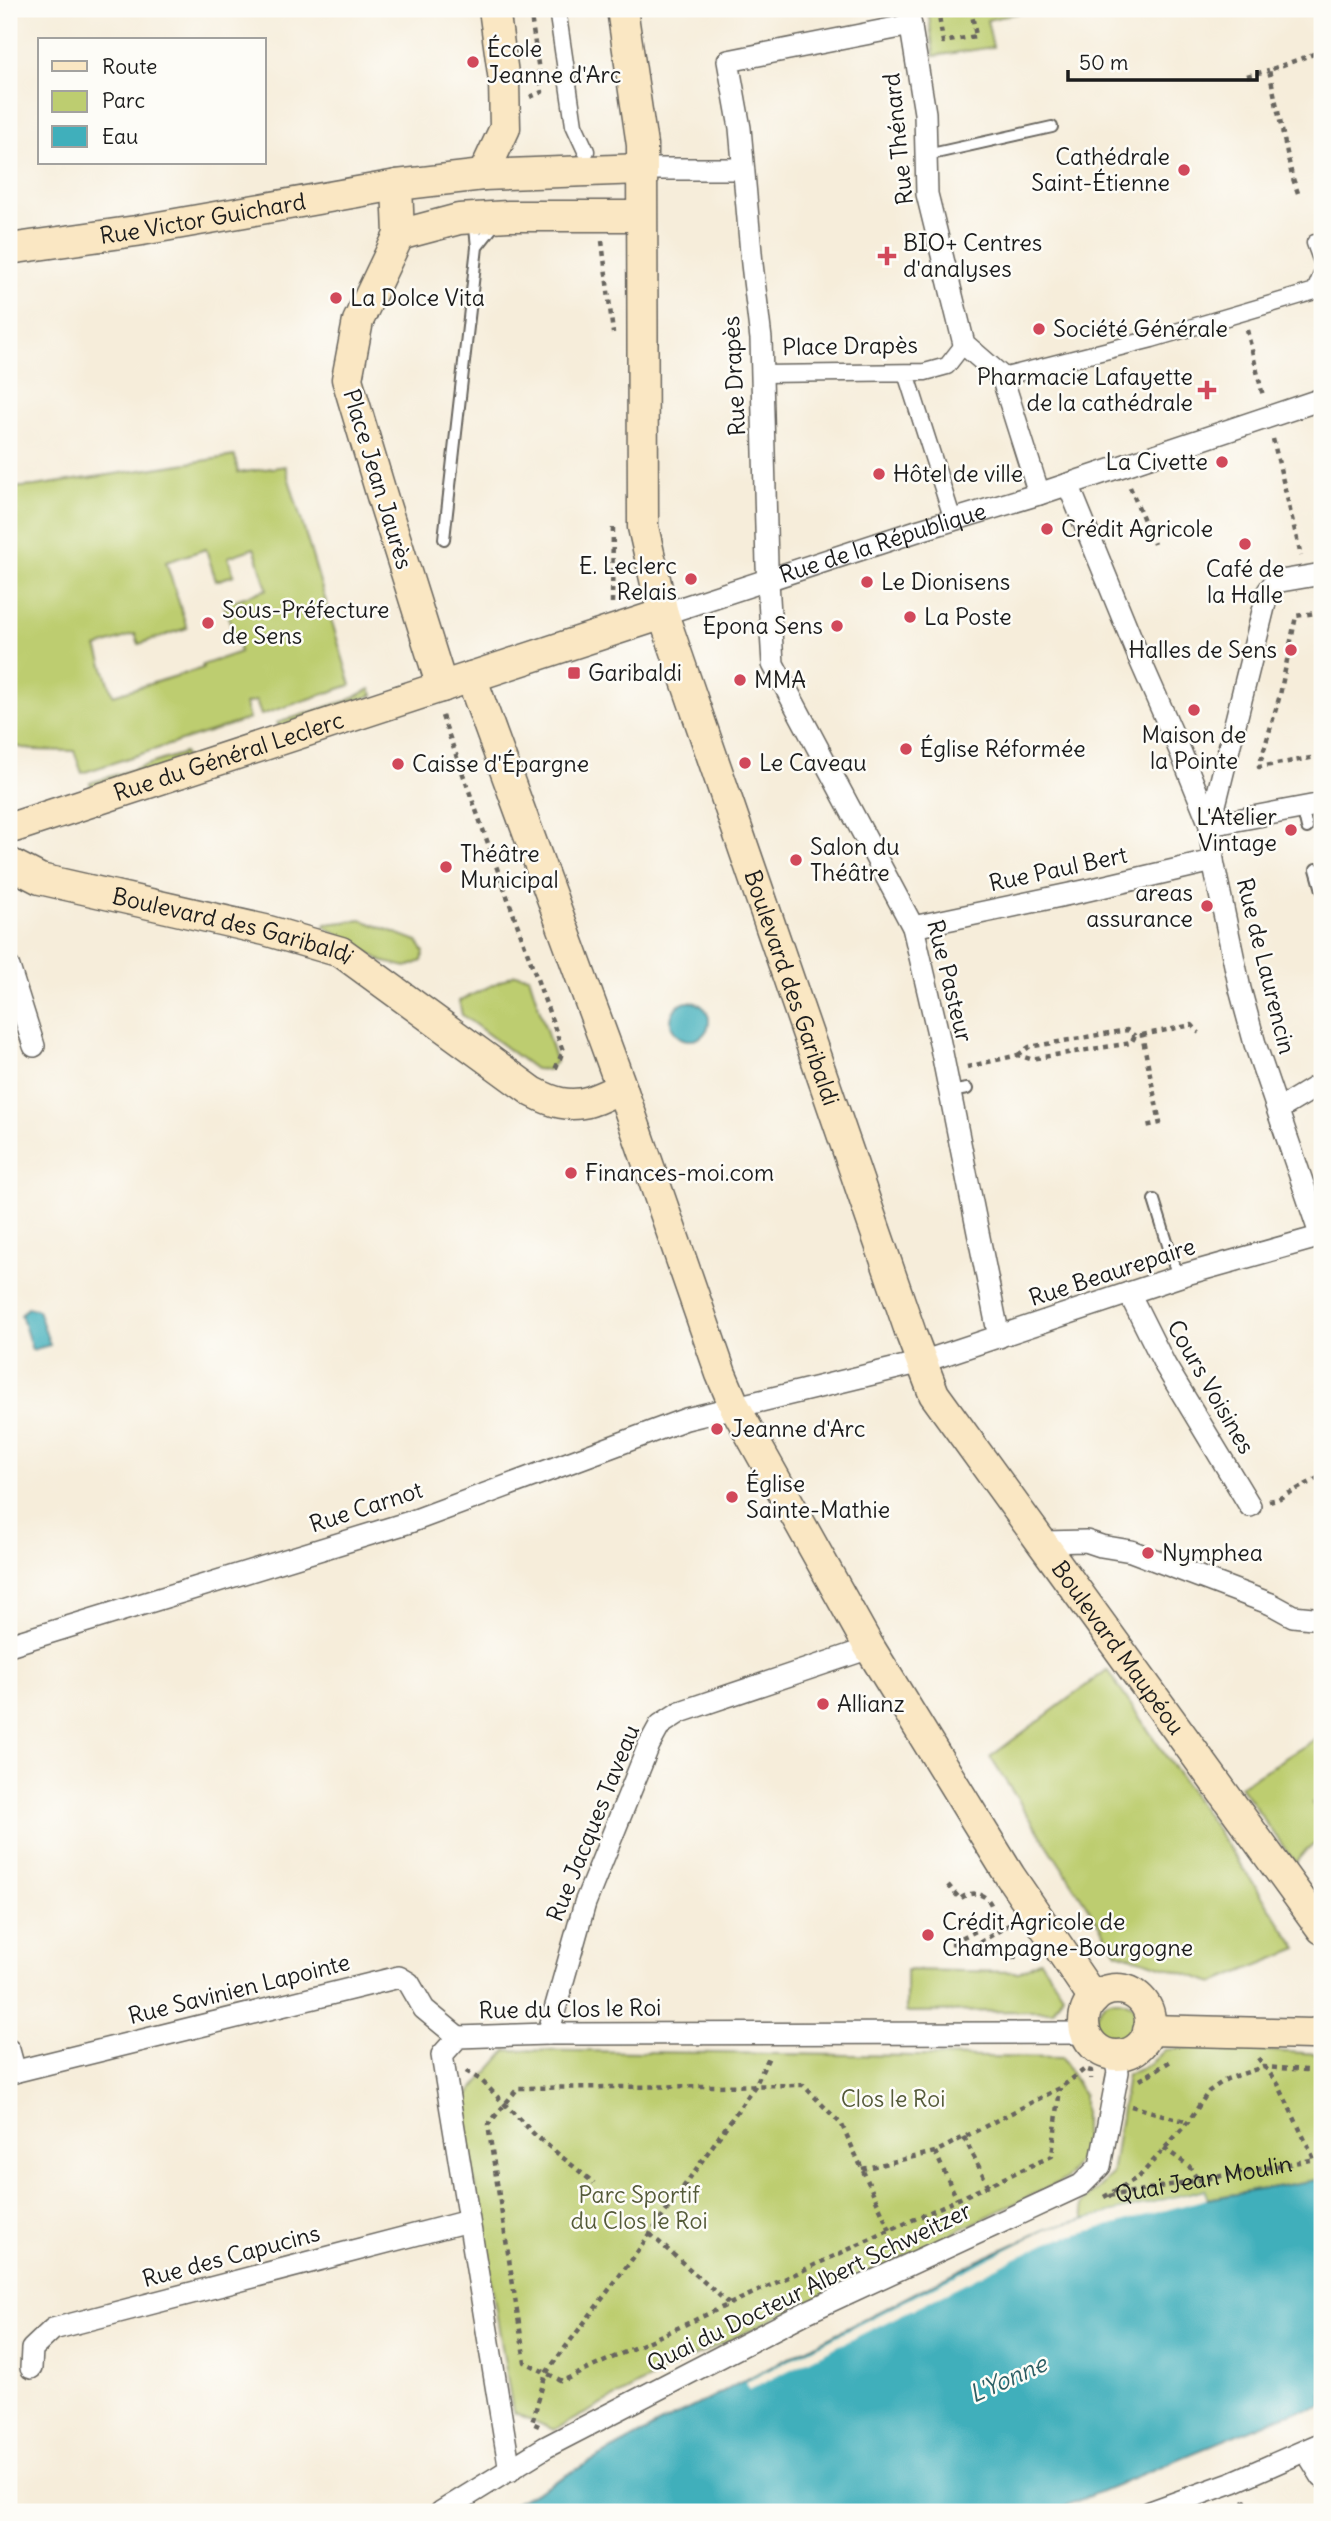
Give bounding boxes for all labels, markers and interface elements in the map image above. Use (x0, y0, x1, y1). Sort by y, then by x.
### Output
place label: École Jeanne d'Arc (487, 34, 621, 89)
legend (38, 38, 266, 164)
scale bar (1068, 38, 1258, 82)
text: 50 m (1079, 49, 1128, 76)
text: Route (102, 53, 157, 80)
marker: École Jeanne d'Arc (465, 54, 481, 70)
street label: Rue Thénard (876, 72, 919, 206)
text: Parc (102, 87, 145, 114)
text: Eau (102, 123, 138, 150)
place label: Cathédrale Saint-Étienne (1031, 142, 1170, 197)
marker: Cathédrale Saint-Étienne (1176, 162, 1192, 178)
street label: Rue Victor Guichard (98, 186, 308, 250)
place label: BIO+ Centres d'analyses (903, 228, 1042, 283)
marker: BIO+ Centres d'analyses (877, 246, 897, 266)
place label: La Dolce Vita (350, 283, 485, 312)
marker: La Dolce Vita (328, 290, 344, 306)
place label: Société Générale (1053, 314, 1228, 343)
street label: Rue Drapès (716, 315, 751, 437)
marker: Société Générale (1031, 321, 1047, 337)
street label: Place Drapès (782, 330, 918, 361)
place label: Pharmacie Lafayette de la cathédrale (977, 362, 1193, 417)
marker: Pharmacie Lafayette de la cathédrale (1199, 382, 1215, 398)
street label: Place Jean Jaurès (337, 385, 420, 572)
place label: La Civette (1106, 447, 1208, 476)
marker: La Civette (1214, 454, 1230, 470)
place label: Hôtel de ville (893, 459, 1023, 488)
marker: Hôtel de ville (871, 466, 887, 482)
street label: Rue de la République (776, 496, 989, 589)
place label: Crédit Agricole (1061, 514, 1213, 543)
marker: Crédit Agricole (1039, 521, 1055, 537)
marker: Café de la Halle (1237, 536, 1253, 552)
place label: E. Leclerc Relais (579, 551, 677, 606)
place label: Café de la Halle (1206, 554, 1284, 609)
place label: Le Dionisens (881, 567, 1010, 596)
marker: E. Leclerc Relais (683, 571, 699, 587)
marker: Le Dionisens (859, 574, 875, 590)
place label: Sous-Préfecture de Sens (222, 595, 390, 650)
place label: La Poste (924, 602, 1012, 631)
marker: La Poste (902, 609, 918, 625)
place label: Epona Sens (703, 611, 823, 640)
marker: Sous-Préfecture de Sens (200, 615, 216, 631)
marker: Epona Sens (829, 618, 845, 634)
place label: Halles de Sens (1128, 635, 1277, 664)
marker: Halles de Sens (1283, 642, 1299, 658)
place label: Garibaldi (588, 658, 682, 687)
marker: Garibaldi (566, 665, 582, 681)
place label: MMA (754, 665, 806, 694)
marker: MMA (732, 672, 748, 688)
marker: Maison de la Pointe (1186, 702, 1202, 718)
street label: Rue du Général Leclerc (110, 705, 347, 807)
place label: Maison de la Pointe (1142, 720, 1246, 775)
place label: Église Réformée (920, 734, 1086, 763)
marker: Église Réformée (898, 741, 914, 757)
place label: Le Caveau (759, 748, 867, 777)
place label: Caisse d'Épargne (412, 749, 589, 778)
marker: Le Caveau (737, 755, 753, 771)
marker: Caisse d'Épargne (390, 756, 406, 772)
place label: L'Atelier Vintage (1196, 802, 1278, 857)
marker: L'Atelier Vintage (1283, 822, 1299, 838)
place label: Salon du Théâtre (810, 832, 900, 887)
place label: Théâtre Municipal (460, 839, 559, 894)
street label: Rue Paul Bert (986, 840, 1130, 897)
marker: Salon du Théâtre (788, 852, 804, 868)
marker: Théâtre Municipal (438, 859, 454, 875)
street label: Boulevard des Garibaldi (738, 866, 846, 1109)
street label: Rue de Laurencin (1231, 875, 1302, 1057)
place label: areas assurance (1086, 878, 1193, 933)
street label: Boulevard des Garibaldi (110, 881, 359, 970)
marker: areas assurance (1199, 898, 1215, 914)
street label: Rue Pasteur (921, 917, 980, 1046)
place label: Finances-moi.com (585, 1158, 774, 1187)
marker: Finances-moi.com (563, 1165, 579, 1181)
street label: Rue Beaurepaire (1025, 1231, 1199, 1312)
street label: Cours Voisines (1161, 1315, 1261, 1459)
place label: Jeanne d'Arc (731, 1414, 865, 1443)
marker: Jeanne d'Arc (709, 1421, 725, 1437)
place label: Église Sainte-Mathie (746, 1469, 890, 1524)
street label: Rue Carnot (306, 1475, 426, 1538)
marker: Église Sainte-Mathie (724, 1489, 740, 1505)
place label: Nymphea (1162, 1538, 1263, 1567)
marker: Nymphea (1140, 1545, 1156, 1561)
street label: Boulevard Maupéou (1046, 1555, 1191, 1740)
place label: Allianz (837, 1689, 905, 1718)
marker: Allianz (815, 1696, 831, 1712)
street label: Rue Jacques Taveau (540, 1720, 645, 1926)
place label: Crédit Agricole de Champagne-Bourgogne (942, 1907, 1193, 1962)
marker: Crédit Agricole de Champagne-Bourgogne (920, 1927, 936, 1943)
street label: Rue Savinien Lapointe (125, 1947, 353, 2030)
street label: Rue du Clos le Roi (478, 1992, 662, 2025)
park label: Clos le Roi (841, 2084, 945, 2113)
street label: Quai Jean Moulin (1113, 2149, 1294, 2209)
park label: Parc Sportif du Clos le Roi (570, 2180, 708, 2235)
street label: Quai du Docteur Albert Schweitzer (642, 2195, 976, 2378)
street label: Rue des Capucins (139, 2218, 323, 2293)
water label: L'Yonne (964, 2347, 1053, 2408)

